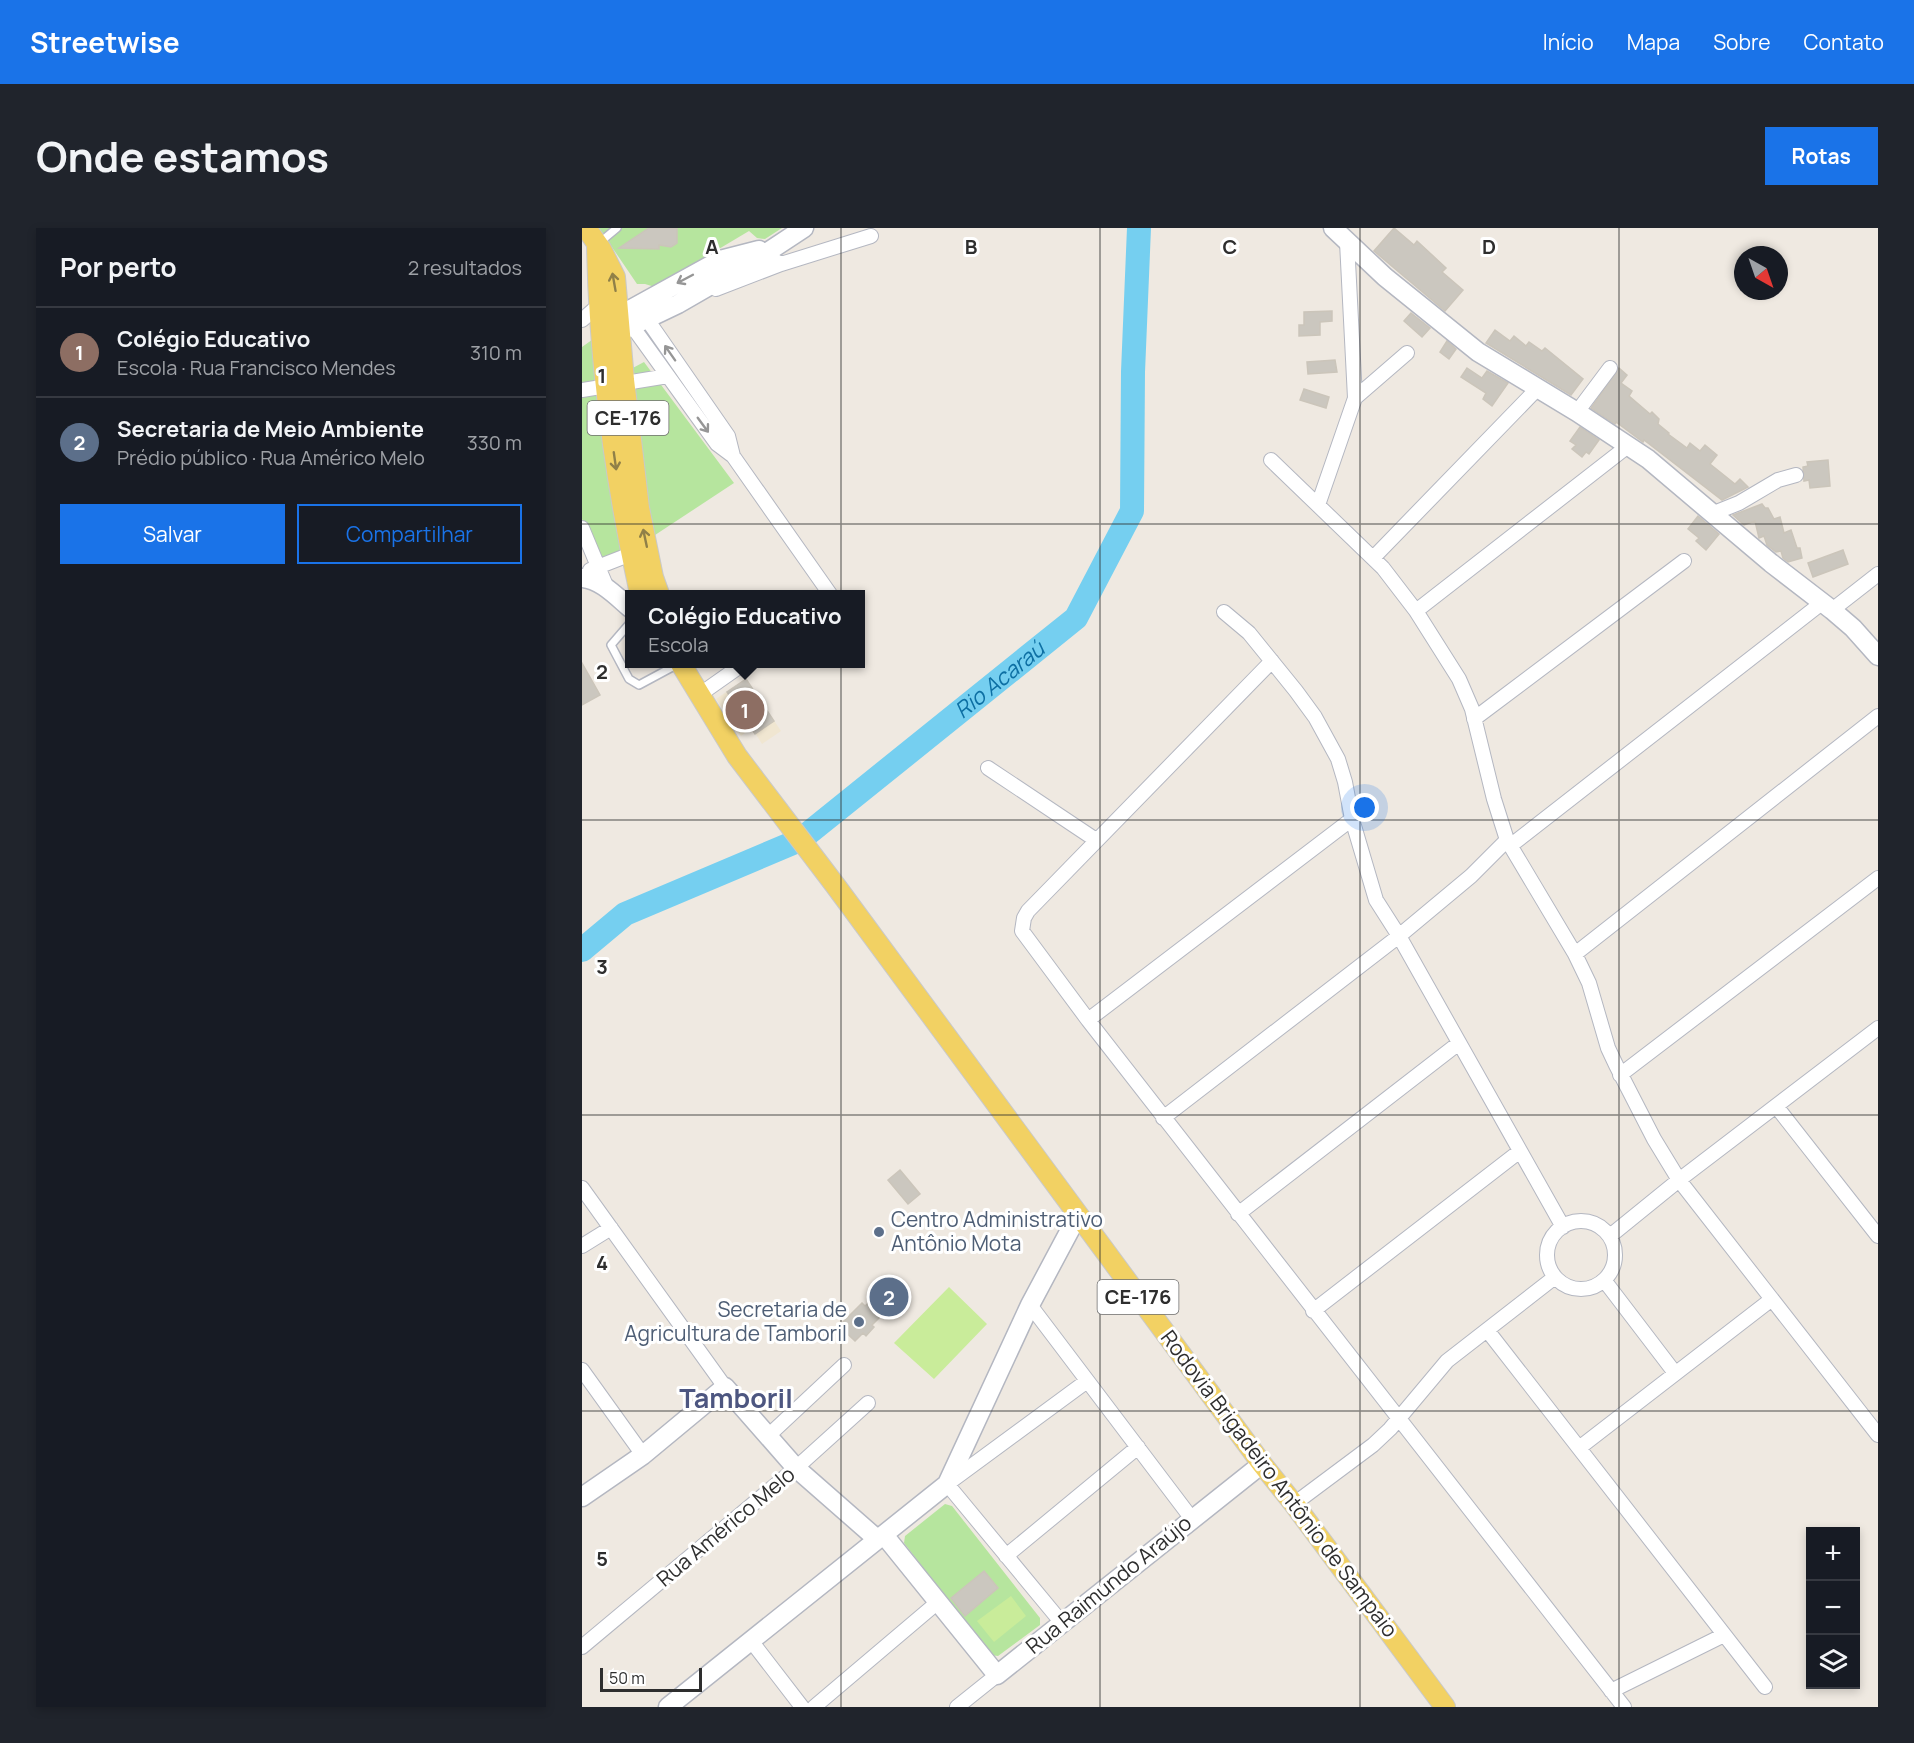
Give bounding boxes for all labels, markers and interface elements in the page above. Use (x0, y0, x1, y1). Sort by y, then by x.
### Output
text: Streetwise (30, 23, 180, 61)
text: Início (1543, 28, 1594, 56)
text: Mapa (1627, 28, 1680, 56)
text: Sobre (1713, 28, 1771, 56)
text: Contato (1804, 28, 1884, 56)
text: Onde estamos (36, 127, 329, 185)
button: Rotas (1765, 127, 1878, 185)
text: A (705, 233, 719, 260)
text: B (965, 233, 978, 260)
text: C (1223, 233, 1237, 260)
text: D (1482, 233, 1496, 260)
north arrow (1734, 246, 1788, 300)
text: Por perto (60, 249, 177, 285)
text: 2 resultados (408, 254, 522, 281)
one-way arrow (608, 273, 619, 292)
one-way arrow (676, 274, 694, 285)
text: Colégio Educativo (117, 324, 310, 354)
text: 1 (75, 339, 84, 366)
text: 310 m (470, 339, 522, 366)
one-way arrow (664, 345, 677, 362)
text: Escola · Rua Francisco Mendes (117, 354, 396, 381)
text: 1 (598, 362, 606, 389)
road number: CE-176 (588, 401, 668, 435)
text: Secretaria de Meio Ambiente (117, 414, 424, 444)
one-way arrow (697, 416, 709, 432)
text: 2 (74, 429, 85, 456)
text: 330 m (467, 429, 522, 456)
text: Prédio público · Rua Américo Melo (117, 444, 425, 471)
one-way arrow (610, 451, 621, 471)
button: Salvar (60, 504, 285, 564)
button: Compartilhar (297, 504, 522, 564)
one-way arrow (639, 528, 650, 548)
popup (625, 590, 865, 668)
text: Colégio Educativo (648, 601, 842, 631)
text: Escola (648, 631, 709, 658)
water label: Rio Acaraú (948, 633, 1052, 725)
text: 2 (596, 658, 608, 685)
pin: 1 (726, 688, 764, 732)
your location (1350, 793, 1379, 822)
text: 3 (596, 953, 608, 980)
place label: Centro Administrativo Antônio Mota (891, 1205, 1103, 1257)
marker: Centro Administrativo Antônio Mota (872, 1225, 886, 1239)
text: 4 (596, 1249, 608, 1276)
pin: 2 (870, 1274, 908, 1320)
road number: CE-176 (1098, 1280, 1178, 1314)
place label: Secretaria de Agricultura de Tamboril (624, 1295, 847, 1347)
marker: Secretaria de Agricultura de Tamboril (852, 1315, 866, 1329)
street label: Rodovia Brigadeiro Antônio de Sampaio (1155, 1324, 1405, 1643)
district label: Tamboril (679, 1379, 793, 1416)
street label: Rua Américo Melo (650, 1460, 800, 1592)
street label: Rua Raimundo Araújo (1020, 1509, 1197, 1660)
map controls (1806, 1527, 1860, 1689)
button: + (1806, 1527, 1860, 1581)
text: 5 (596, 1545, 608, 1572)
button: − (1806, 1581, 1860, 1635)
button: layers (1806, 1635, 1860, 1689)
scale bar (600, 1665, 702, 1692)
text: 50 m (609, 1667, 645, 1689)

